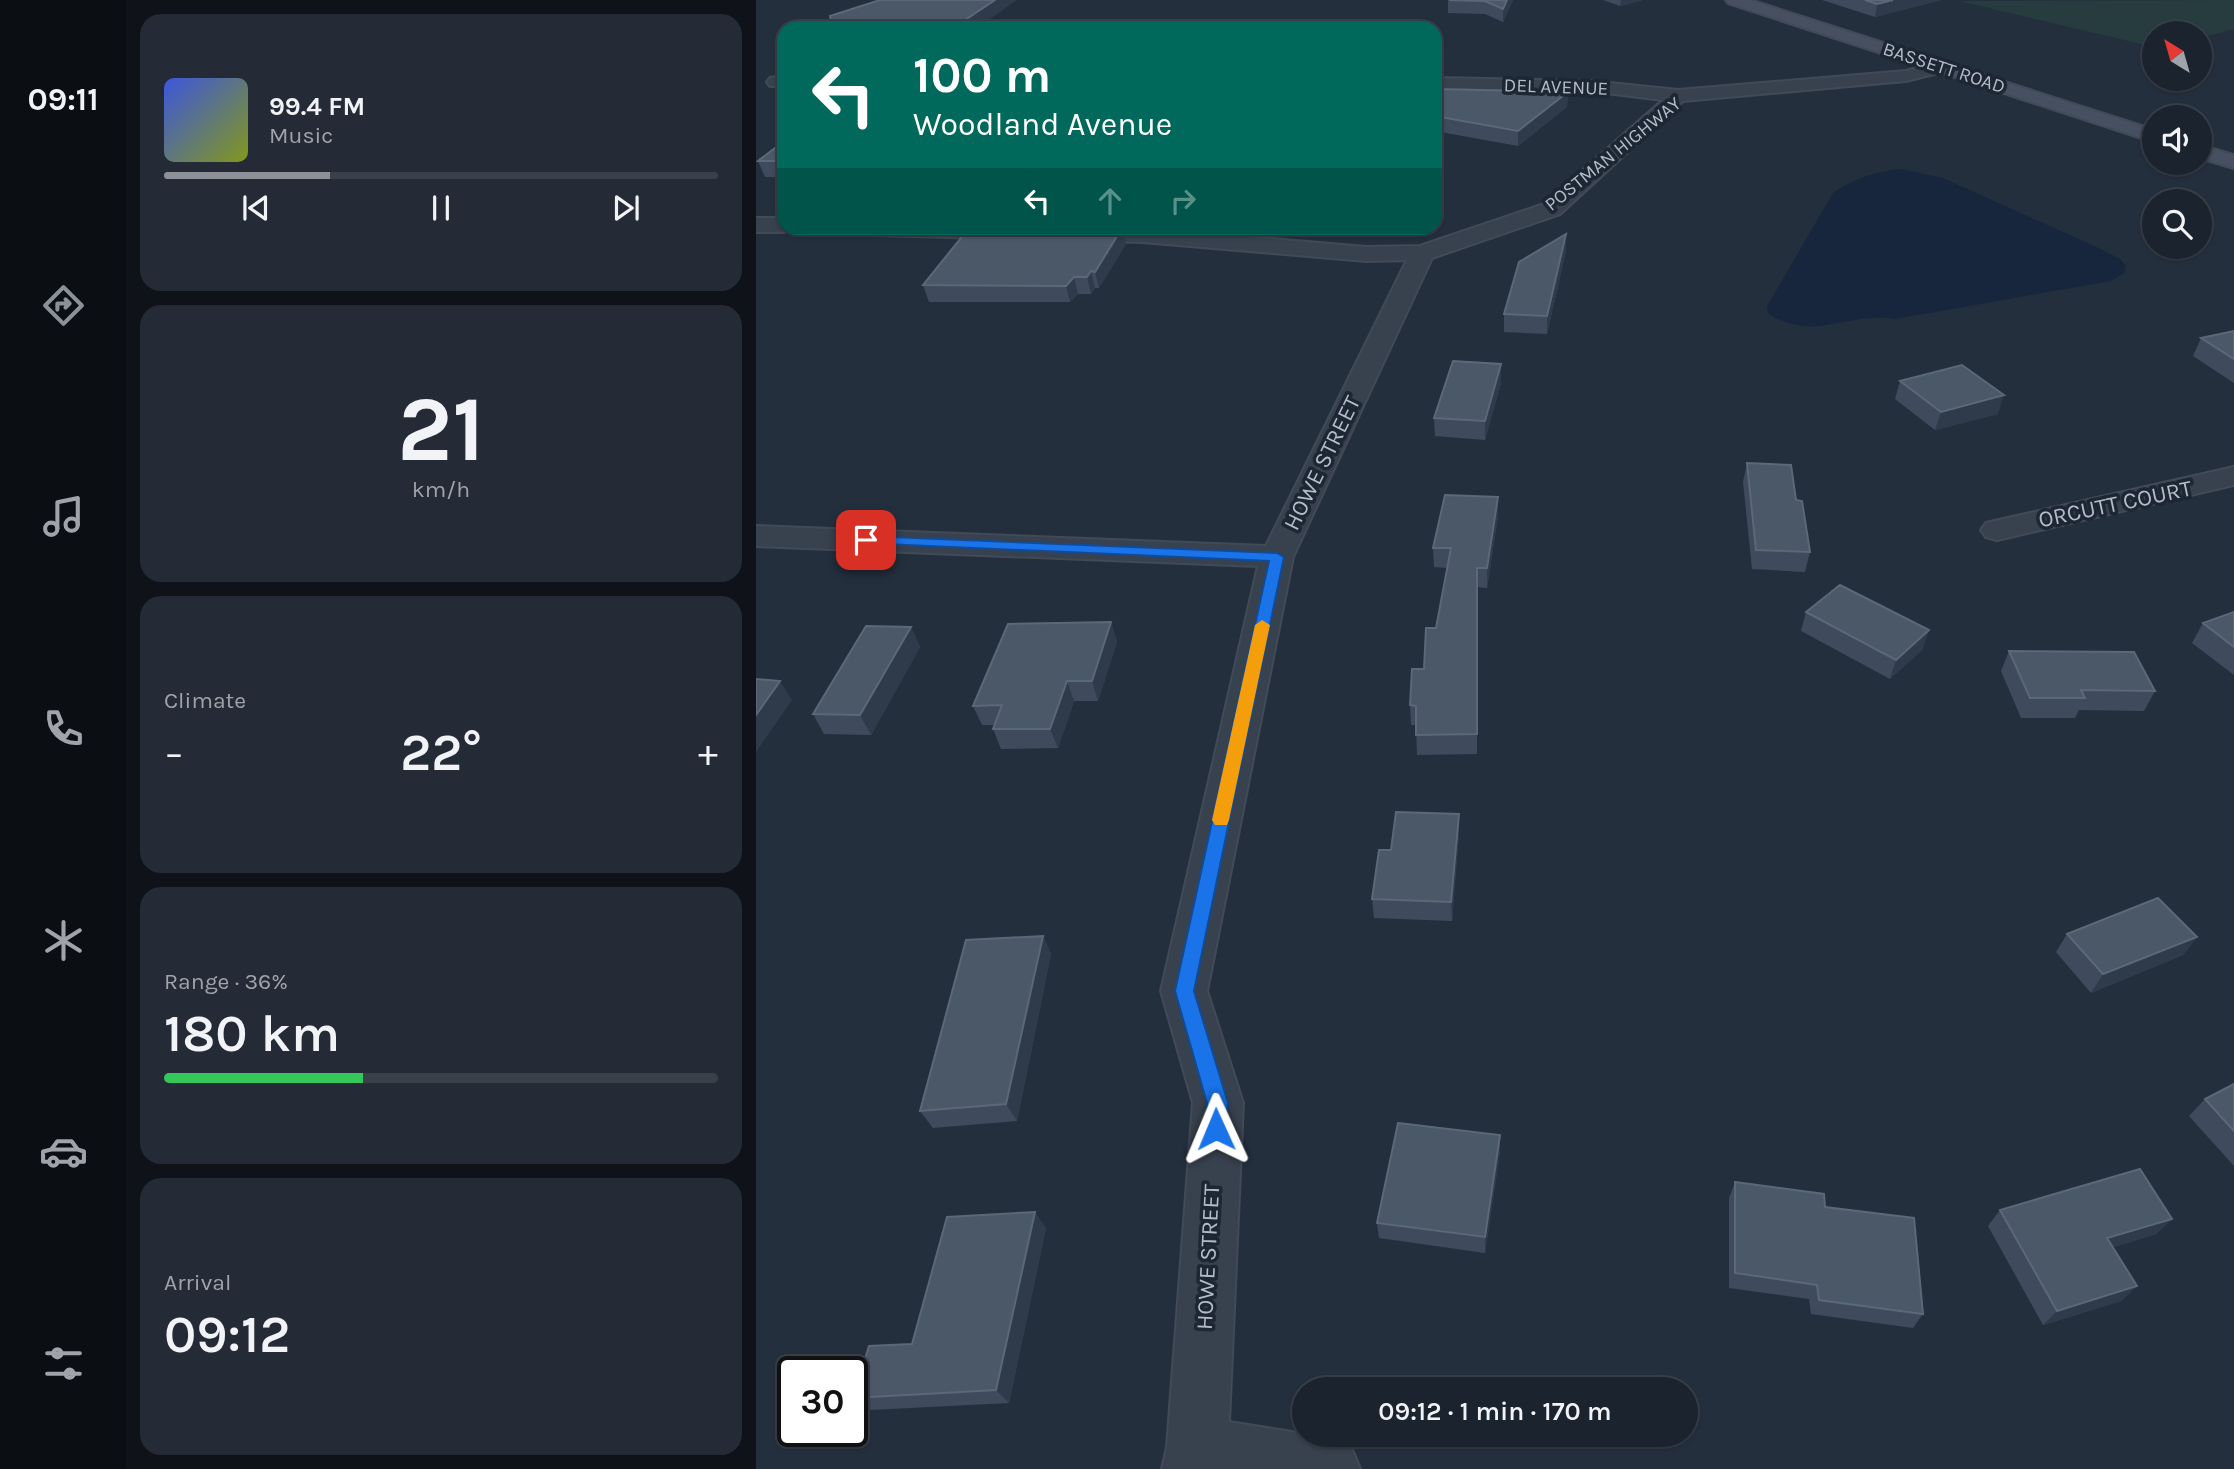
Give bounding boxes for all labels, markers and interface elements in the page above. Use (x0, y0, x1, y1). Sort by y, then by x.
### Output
north arrow (2142, 21, 2212, 91)
map controls (2142, 21, 2212, 259)
street label: BASSETT ROAD (1880, 38, 2008, 98)
text: 100 m (913, 47, 1051, 104)
icon: left (798, 49, 889, 140)
street label: DEL AVENUE (1503, 74, 1609, 100)
text: 09:11 (27, 81, 99, 118)
text: 99.4 FM (269, 91, 365, 122)
street label: POSTMAN HIGHWAY (1541, 92, 1686, 216)
button: sound (2142, 105, 2212, 175)
text: Woodland Avenue (913, 106, 1172, 143)
text: Music (269, 122, 333, 149)
icon: left (1018, 182, 1056, 220)
icon: ahead (1091, 182, 1129, 220)
icon: right (1164, 182, 1202, 220)
icon: previous (237, 189, 275, 227)
icon: pause (422, 189, 460, 227)
icon: next (607, 189, 645, 227)
button: search (2142, 189, 2212, 259)
icon: directions (39, 281, 88, 330)
text: 21 (397, 377, 485, 483)
street label: HOWE STREET (1278, 391, 1366, 535)
street label: ORCUTT COURT (2036, 474, 2195, 533)
text: km/h (412, 476, 470, 503)
icon: music (39, 492, 88, 541)
pin (836, 510, 896, 570)
icon: arrive (847, 521, 885, 559)
text: Climate (164, 687, 246, 714)
icon: phone (39, 704, 88, 753)
text: 22° (400, 722, 482, 783)
text: − (164, 731, 184, 776)
text: + (698, 731, 718, 776)
icon: climate (39, 916, 88, 965)
text: Range · 36% (164, 968, 288, 995)
text: 180 km (164, 1003, 340, 1064)
position arrow (1179, 1092, 1253, 1166)
icon: car (39, 1127, 88, 1176)
street label: HOWE STREET (1191, 1183, 1225, 1331)
text: Arrival (164, 1269, 231, 1296)
text: 09:12 (164, 1304, 290, 1365)
icon: filters (39, 1339, 88, 1388)
speed limit sign: 30 (777, 1356, 868, 1447)
text: 09:12 · 1 min · 170 m (1378, 1396, 1612, 1427)

